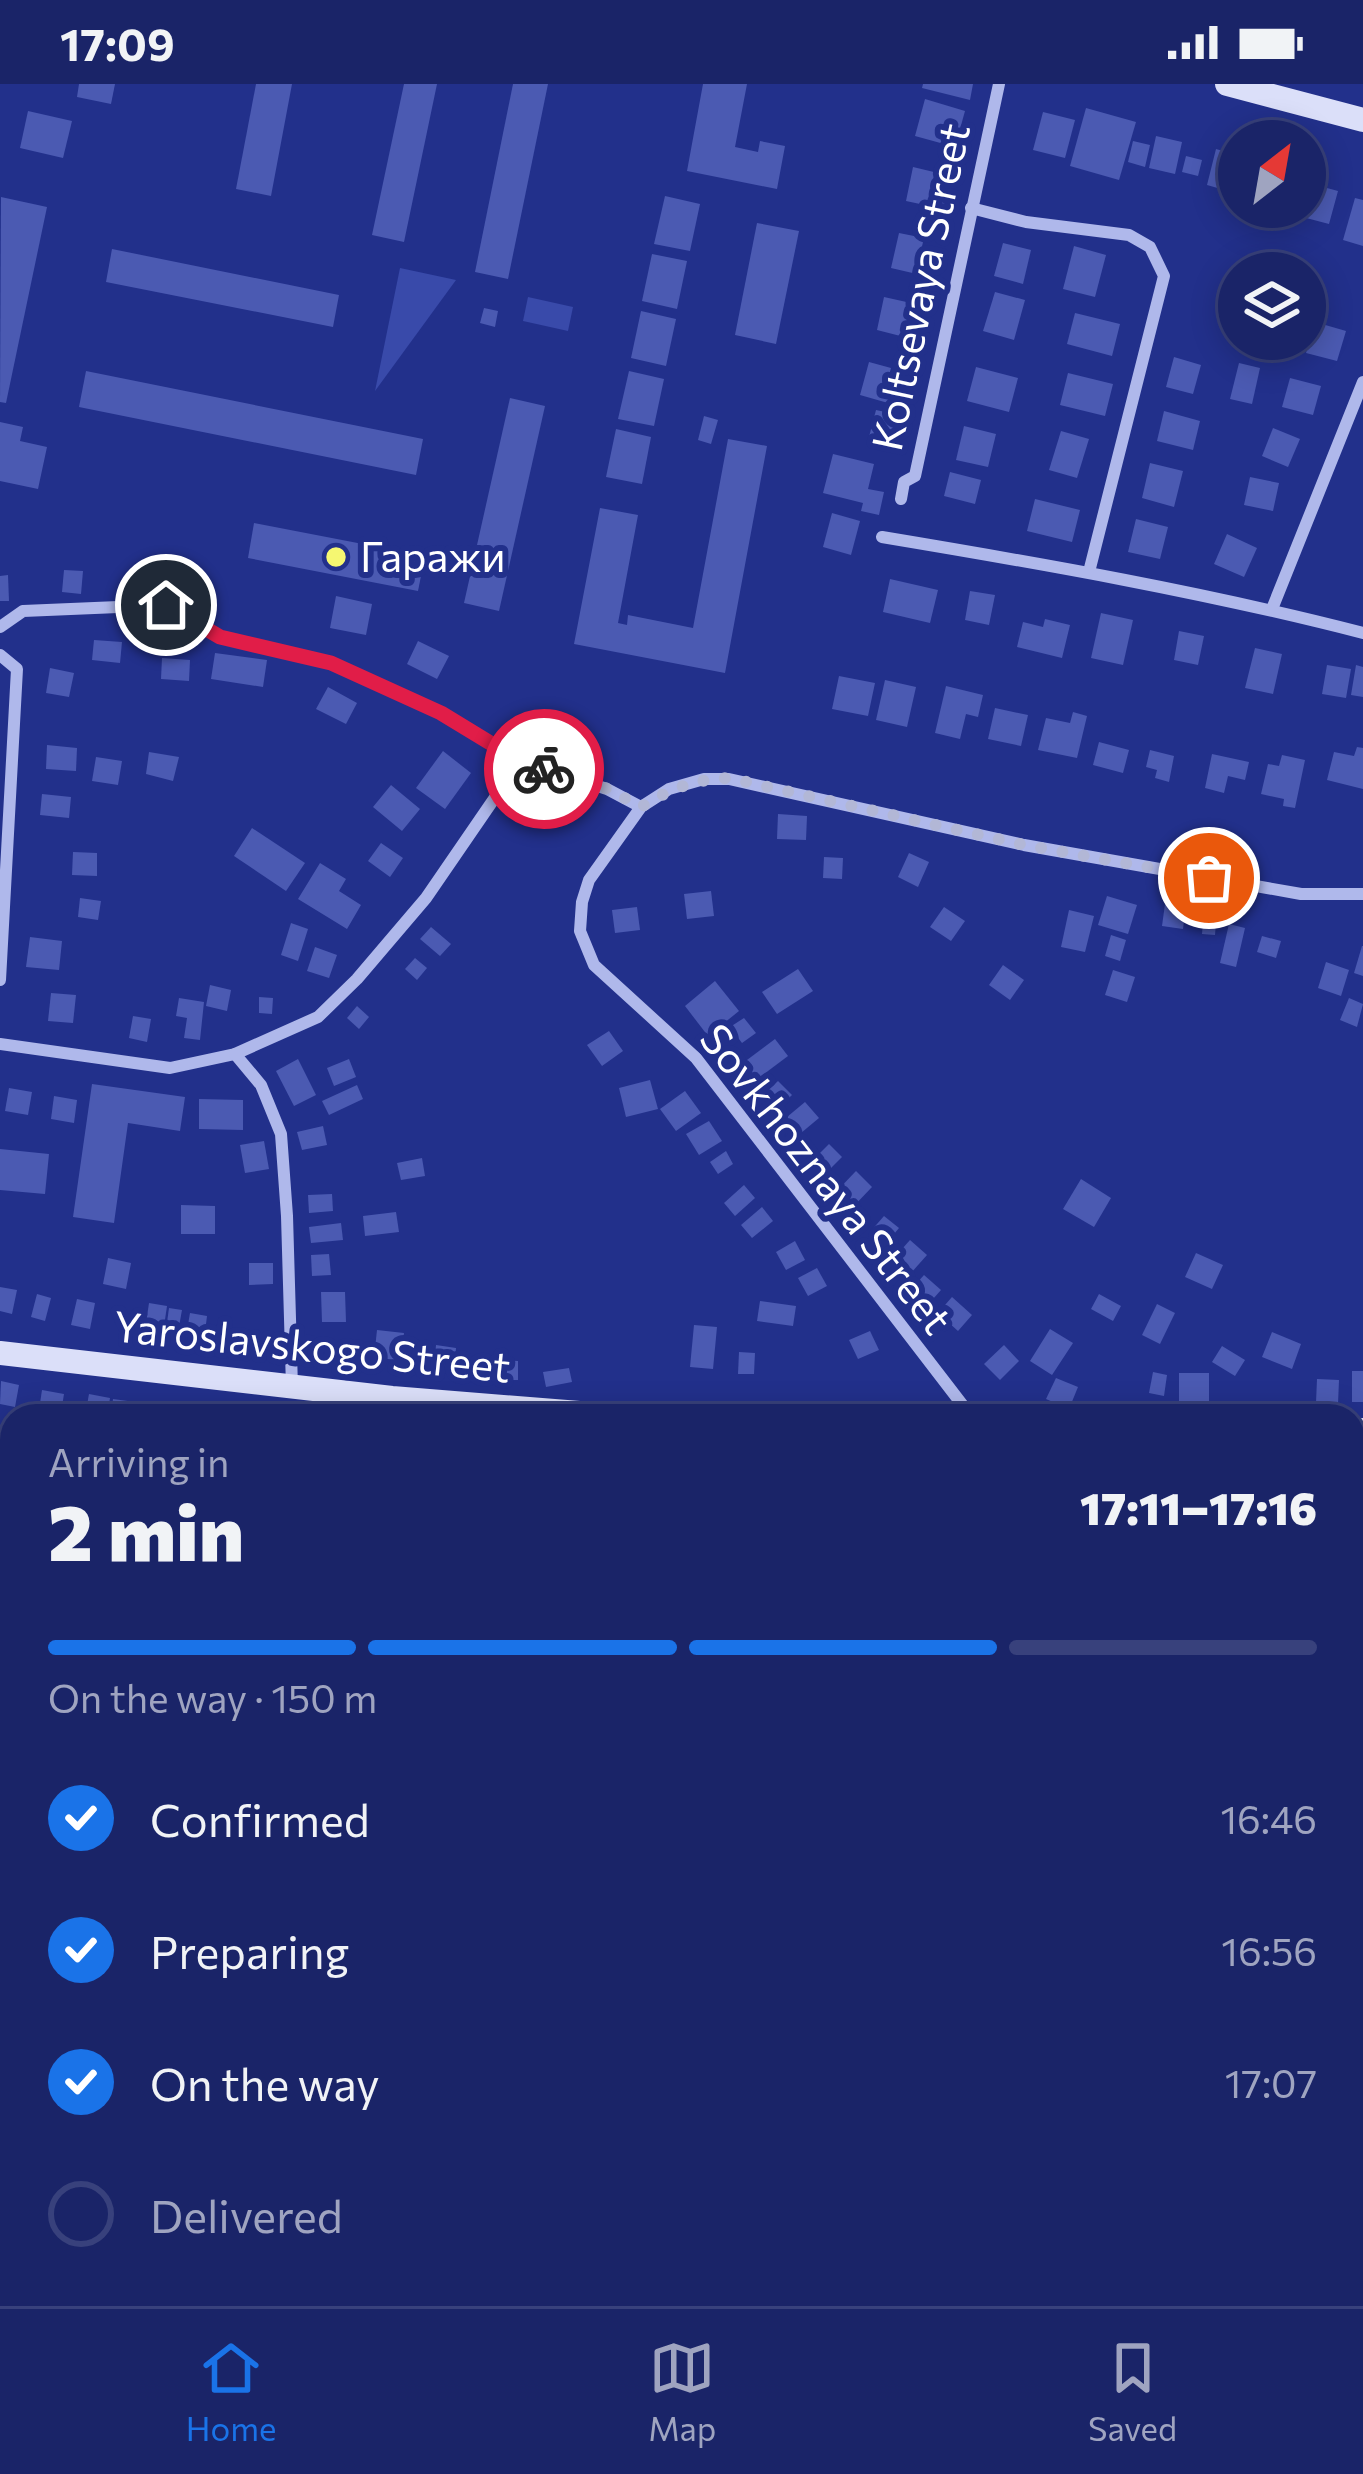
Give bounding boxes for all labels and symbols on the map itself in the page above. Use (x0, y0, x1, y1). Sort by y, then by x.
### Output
street label: Koltsevaya Street (859, 118, 979, 455)
north arrow (1218, 120, 1326, 228)
place label: Гаражи (360, 529, 506, 581)
marker: Гаражи (323, 544, 349, 570)
pin (115, 554, 217, 656)
courier (484, 709, 604, 829)
pin (1158, 827, 1260, 929)
street label: Sovkhoznaya Street (690, 1012, 965, 1343)
street label: Yaroslavskogo Street (111, 1298, 513, 1392)

